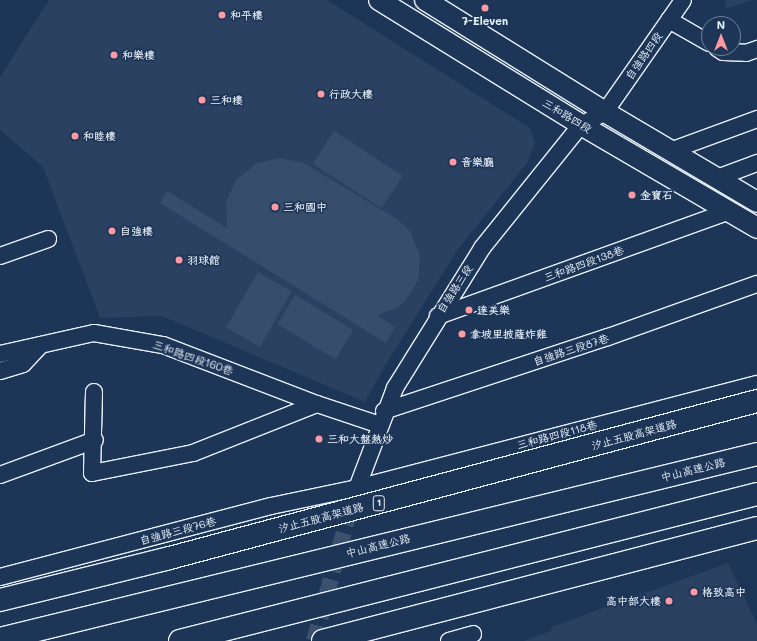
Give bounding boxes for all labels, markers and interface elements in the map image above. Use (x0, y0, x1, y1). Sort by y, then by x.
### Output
marker: 7-Eleven (480, 3, 490, 13)
place label: 和平樓 (230, 8, 263, 22)
marker: 和平樓 (217, 10, 227, 20)
place label: 7-Eleven (462, 14, 508, 28)
north arrow (701, 16, 741, 56)
text: N (717, 17, 725, 32)
street label: 自強路四段 (623, 30, 665, 82)
place label: 和樂樓 (122, 48, 155, 62)
marker: 和樂樓 (109, 50, 119, 60)
place label: 行政大樓 (329, 87, 373, 101)
marker: 行政大樓 (316, 89, 326, 99)
place label: 三和樓 (210, 93, 243, 107)
marker: 三和樓 (197, 95, 207, 105)
street label: 三和路四段 (540, 96, 594, 136)
place label: 和睦樓 (83, 129, 116, 143)
marker: 和睦樓 (70, 131, 80, 141)
place label: 音樂廳 (461, 155, 494, 169)
marker: 音樂廳 (448, 157, 458, 167)
place label: 金寶石 (640, 188, 673, 202)
marker: 金寶石 (627, 190, 637, 200)
place label: 三和國中 (283, 200, 327, 214)
marker: 三和國中 (270, 202, 280, 212)
place label: 自強樓 (120, 224, 153, 238)
marker: 自強樓 (107, 226, 117, 236)
street label: 三和路四段138巷 (542, 243, 626, 285)
place label: 羽球館 (187, 253, 220, 267)
marker: 羽球館 (174, 255, 184, 265)
street label: 自強路三段 (434, 262, 476, 316)
place label: 達美樂 (477, 303, 510, 317)
marker: 達美樂 (464, 305, 474, 315)
place label: 拿坡里披薩炸雞 (470, 327, 547, 341)
marker: 拿坡里披薩炸雞 (457, 329, 467, 339)
street label: 自強路三段87巷 (532, 332, 610, 368)
street label: 三和路四段160巷 (151, 338, 235, 378)
street label: 汐止五股高架道路 (590, 417, 678, 453)
street label: 三和路四段118巷 (515, 418, 599, 452)
place label: 三和大盤熱炒 (327, 432, 393, 446)
marker: 三和大盤熱炒 (314, 434, 324, 444)
street label: 中山高速公路 (659, 456, 727, 484)
road number: 1 (372, 495, 386, 511)
street label: 汐止五股高架道路 (277, 500, 365, 536)
street label: 自強路三段76巷 (138, 514, 218, 548)
street label: 中山高速公路 (344, 532, 412, 560)
place label: 格致高中 (702, 585, 746, 599)
marker: 格致高中 (689, 587, 699, 597)
place label: 高中部大樓 (606, 594, 661, 608)
marker: 高中部大樓 (664, 596, 674, 606)

